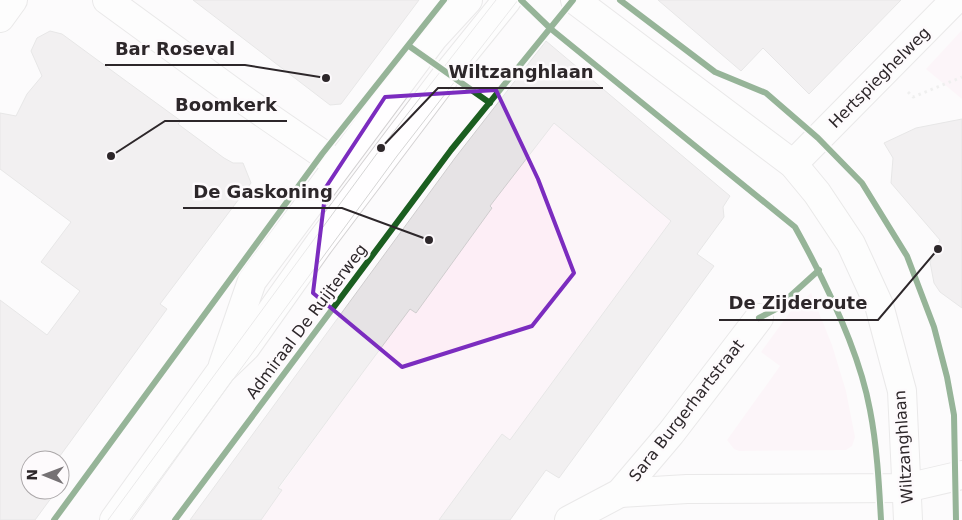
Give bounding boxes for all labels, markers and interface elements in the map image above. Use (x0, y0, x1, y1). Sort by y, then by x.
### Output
street label: Hertspieghelweg (825, 23, 934, 132)
callout: Bar Roseval (105, 32, 245, 65)
text: Bar Roseval (115, 38, 235, 59)
callout: Wiltzanghlaan (438, 55, 603, 88)
text: Wiltzanghlaan (448, 61, 594, 82)
callout: Boomkerk (165, 88, 287, 121)
text: Boomkerk (175, 94, 278, 115)
callout: De Gaskoning (183, 175, 342, 208)
text: De Gaskoning (193, 181, 333, 202)
street label: Admiraal De Ruijterweg (242, 240, 371, 403)
callout: De Zijderoute (719, 287, 878, 320)
text: De Zijderoute (729, 292, 867, 313)
street label: Sara Burgerhartstraat (625, 336, 748, 485)
street label: Wiltzanghlaan (890, 390, 917, 504)
north arrow (20, 450, 70, 500)
text: N (24, 469, 40, 481)

